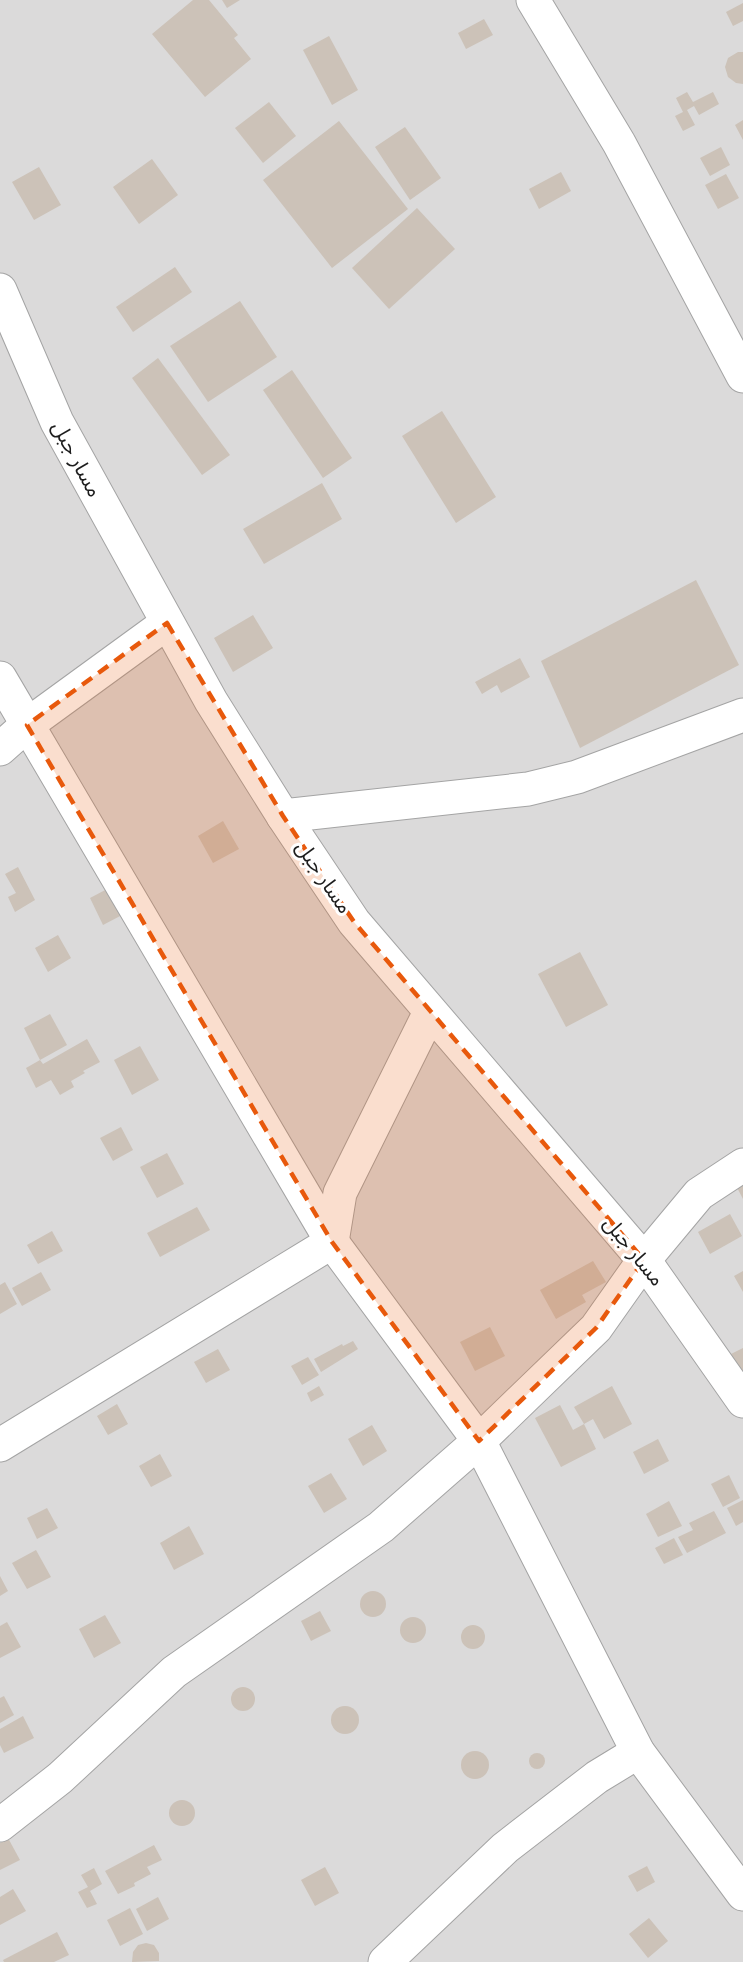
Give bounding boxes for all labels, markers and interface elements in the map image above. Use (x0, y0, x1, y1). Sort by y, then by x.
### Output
street label: مسار جبل (47, 416, 108, 501)
street label: مسار جبل (291, 835, 358, 918)
street label: مسار جبل (599, 1211, 670, 1291)

